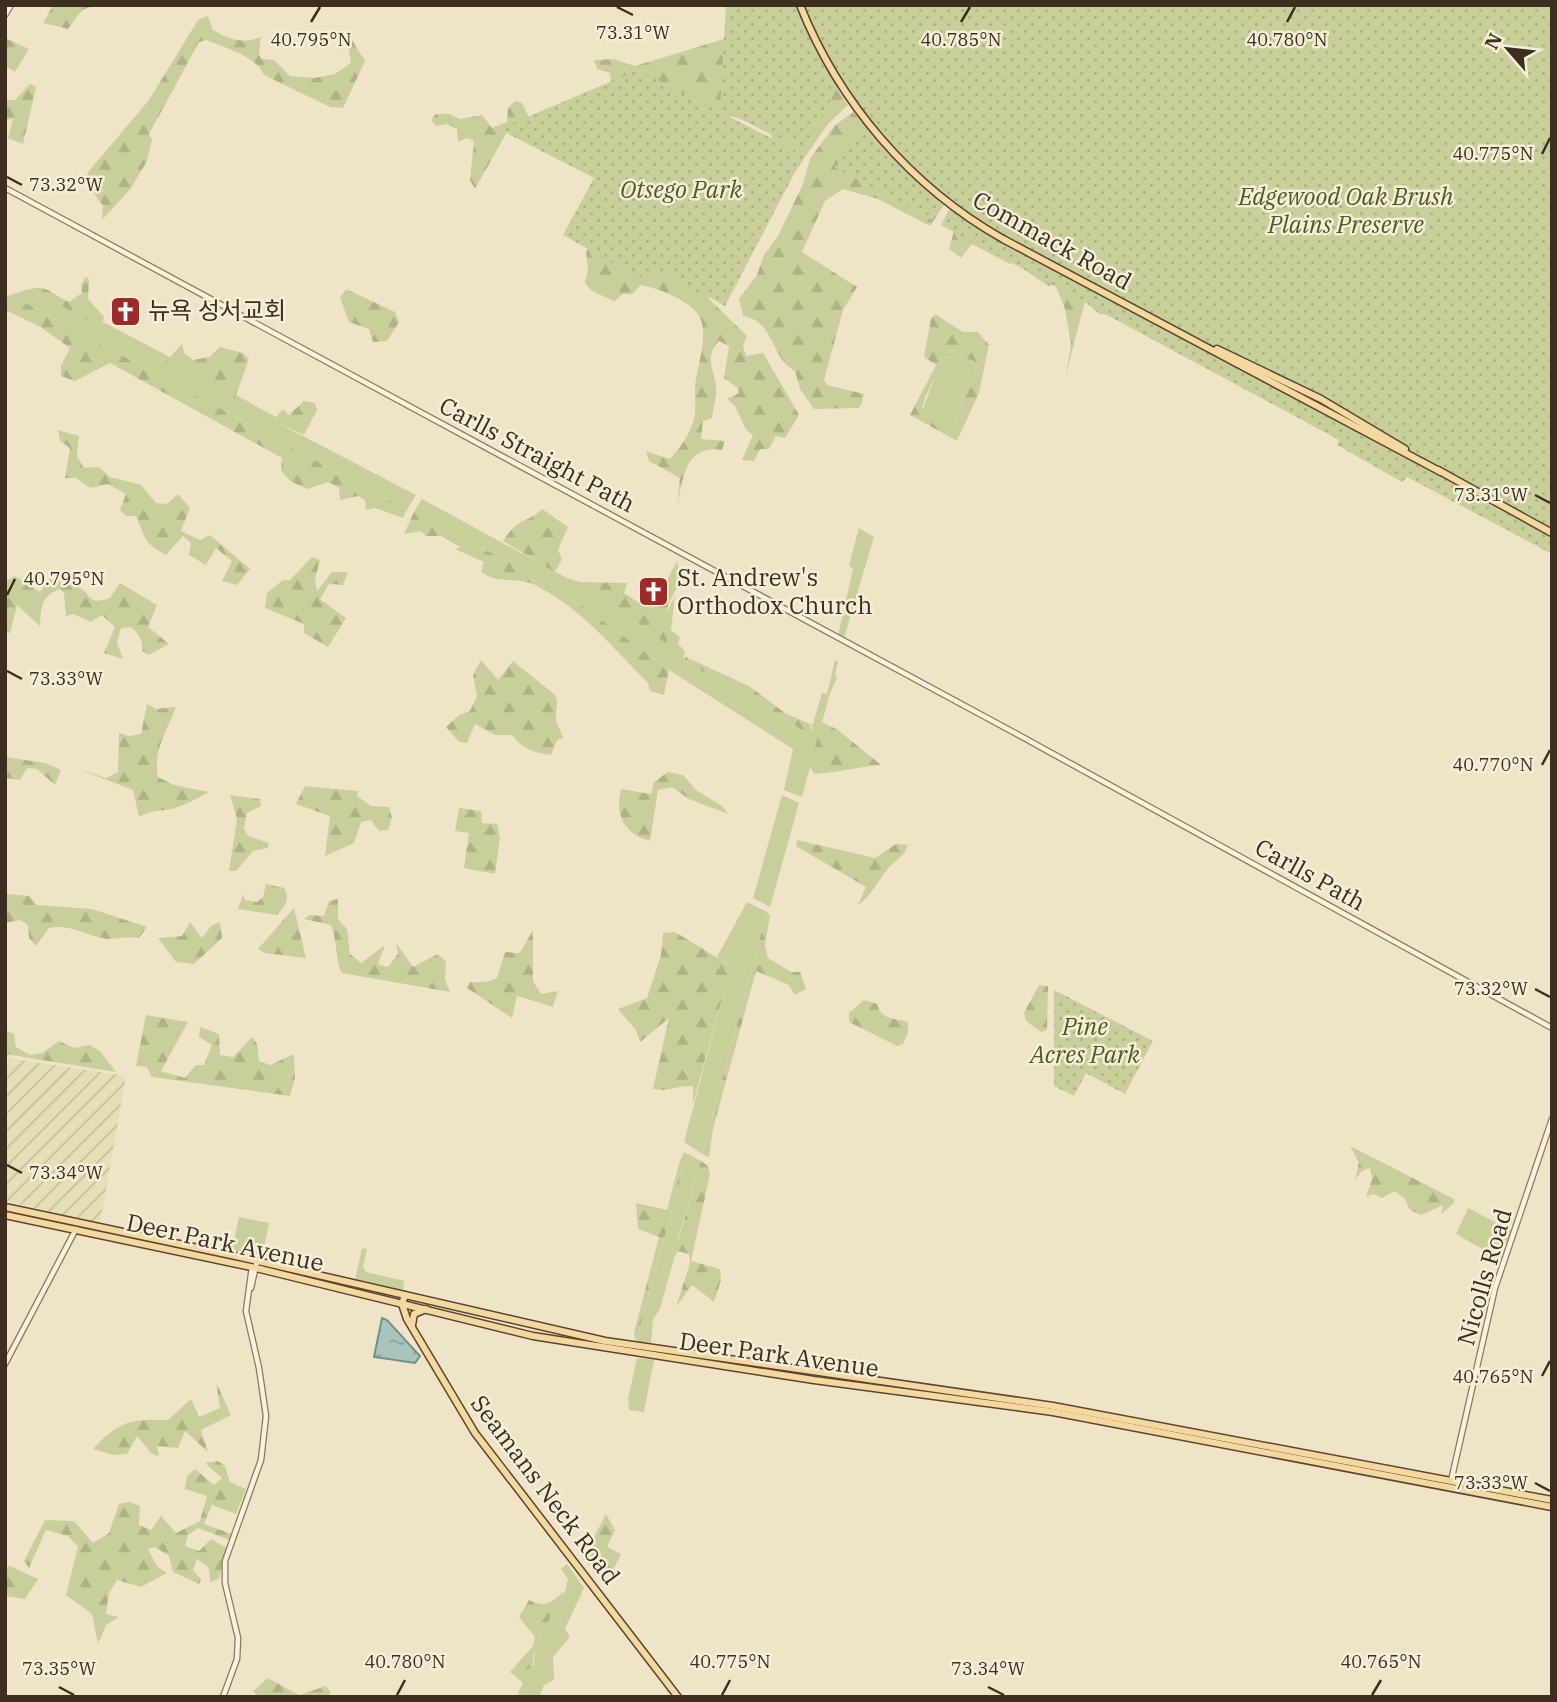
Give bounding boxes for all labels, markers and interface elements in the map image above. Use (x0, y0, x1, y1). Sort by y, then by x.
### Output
north arrow (1473, 14, 1543, 84)
text: 73.31°W (596, 21, 670, 44)
text: 40.795°N (270, 28, 352, 51)
text: 40.785°N (920, 28, 1002, 51)
text: 40.780°N (1246, 28, 1328, 51)
text: N (1479, 29, 1507, 53)
text: 40.775°N (1452, 142, 1534, 165)
text: 73.32°W (29, 173, 103, 196)
park label: Otsego Park (620, 173, 742, 205)
park label: Edgewood Oak Brush Plains Preserve (1238, 180, 1453, 240)
street label: Commack Road (967, 183, 1138, 297)
church icon: 뉴욕 성서교회 (108, 294, 142, 328)
place label: 뉴욕 성서교회 (148, 294, 286, 326)
street label: Carlls Straight Path (434, 389, 641, 519)
text: 73.31°W (1454, 483, 1528, 506)
place label: St. Andrew's Orthodox Church (677, 561, 872, 621)
text: 40.795°N (23, 567, 105, 590)
church icon: St. Andrew's Orthodox Church (637, 575, 671, 609)
text: 73.33°W (29, 667, 103, 690)
text: 40.770°N (1452, 753, 1534, 776)
street label: Carlls Path (1249, 831, 1371, 918)
text: 73.32°W (1454, 977, 1528, 1000)
park label: Pine Acres Park (1028, 1010, 1140, 1070)
text: 73.34°W (29, 1161, 103, 1184)
street label: Deer Park Avenue (123, 1205, 327, 1279)
street label: Nicolls Road (1449, 1205, 1519, 1349)
street label: Deer Park Avenue (677, 1324, 881, 1384)
text: 40.765°N (1452, 1365, 1534, 1388)
street label: Seamans Neck Road (464, 1388, 628, 1591)
text: 73.33°W (1454, 1471, 1528, 1494)
text: 40.780°N (364, 1650, 446, 1673)
text: 40.775°N (689, 1650, 771, 1673)
text: 40.765°N (1340, 1650, 1422, 1673)
text: 73.35°W (22, 1657, 96, 1680)
text: 73.34°W (951, 1657, 1025, 1680)

